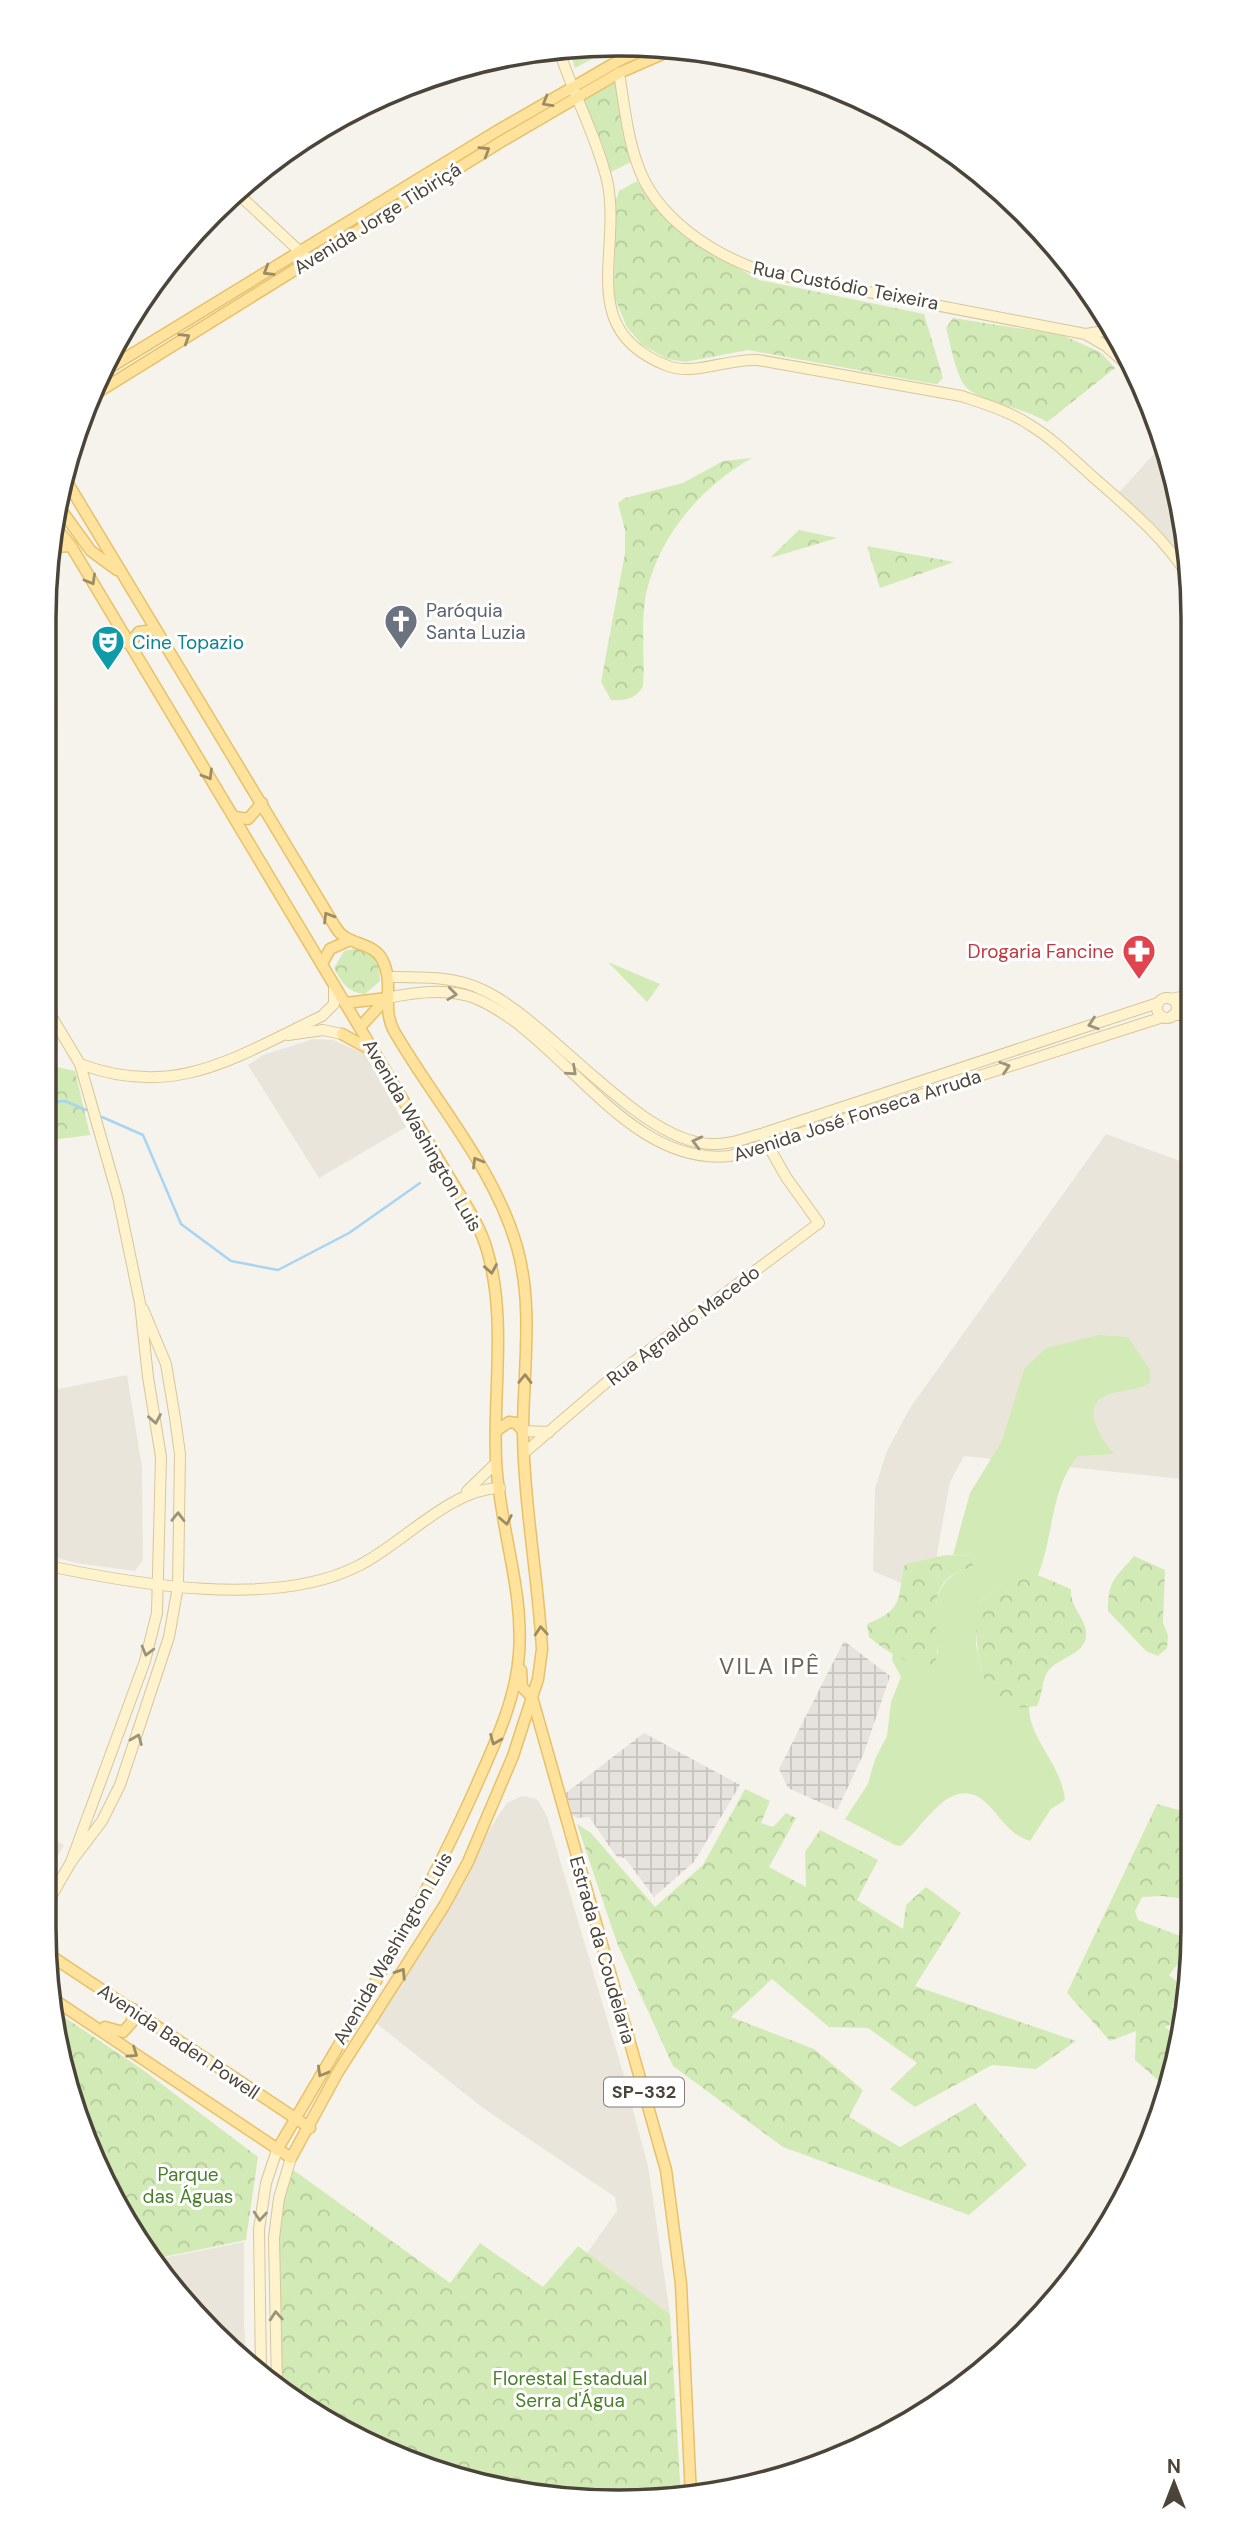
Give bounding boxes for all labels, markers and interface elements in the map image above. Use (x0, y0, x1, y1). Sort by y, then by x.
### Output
one-way arrow (541, 94, 554, 107)
one-way arrow (478, 147, 491, 160)
street label: Avenida Jorge Tibiriçá (289, 157, 466, 280)
street label: Rua Custódio Teixeira (751, 255, 941, 316)
one-way arrow (263, 263, 276, 276)
one-way arrow (177, 333, 190, 346)
one-way arrow (83, 573, 96, 586)
place label: Paróquia Santa Luzia (426, 598, 526, 645)
church icon: Paróquia Santa Luzia (382, 602, 420, 651)
theatre icon: Cine Topazio (89, 623, 127, 672)
place label: Cine Topazio (132, 630, 244, 655)
one-way arrow (200, 768, 213, 781)
one-way arrow (324, 911, 337, 924)
pharmacy icon: Drogaria Fancine (1120, 932, 1158, 981)
place label: Drogaria Fancine (968, 939, 1114, 964)
one-way arrow (446, 987, 457, 1002)
one-way arrow (1088, 1016, 1100, 1031)
street label: Avenida Washington Luis (357, 1034, 488, 1236)
one-way arrow (999, 1061, 1011, 1076)
one-way arrow (564, 1063, 577, 1076)
street label: Avenida José Fonseca Arruda (730, 1064, 984, 1167)
one-way arrow (692, 1136, 704, 1150)
one-way arrow (472, 1156, 485, 1169)
street label: Rua Agnaldo Macedo (602, 1260, 765, 1391)
one-way arrow (483, 1263, 498, 1275)
one-way arrow (517, 1374, 533, 1384)
one-way arrow (147, 1413, 162, 1425)
one-way arrow (170, 1512, 186, 1522)
one-way arrow (498, 1514, 513, 1526)
one-way arrow (534, 1625, 549, 1636)
one-way arrow (141, 1645, 155, 1657)
district label: VILA IPÊ (719, 1651, 821, 1681)
one-way arrow (129, 1733, 143, 1746)
one-way arrow (489, 1734, 503, 1746)
street label: Avenida Washington Luis (327, 1847, 458, 2049)
street label: Estrada da Coudelaria (564, 1853, 641, 2047)
one-way arrow (392, 1968, 405, 1981)
street label: Avenida Baden Powell (93, 1978, 264, 2105)
one-way arrow (125, 2045, 138, 2057)
one-way arrow (317, 2064, 330, 2077)
road number: SP-332 (604, 2078, 684, 2106)
park label: Parque das Águas (143, 2162, 233, 2209)
one-way arrow (253, 2211, 268, 2222)
one-way arrow (269, 2311, 284, 2322)
park label: Florestal Estadual Serra d'Água (493, 2366, 647, 2413)
north arrow (1139, 2448, 1209, 2518)
text: N (1167, 2454, 1181, 2479)

